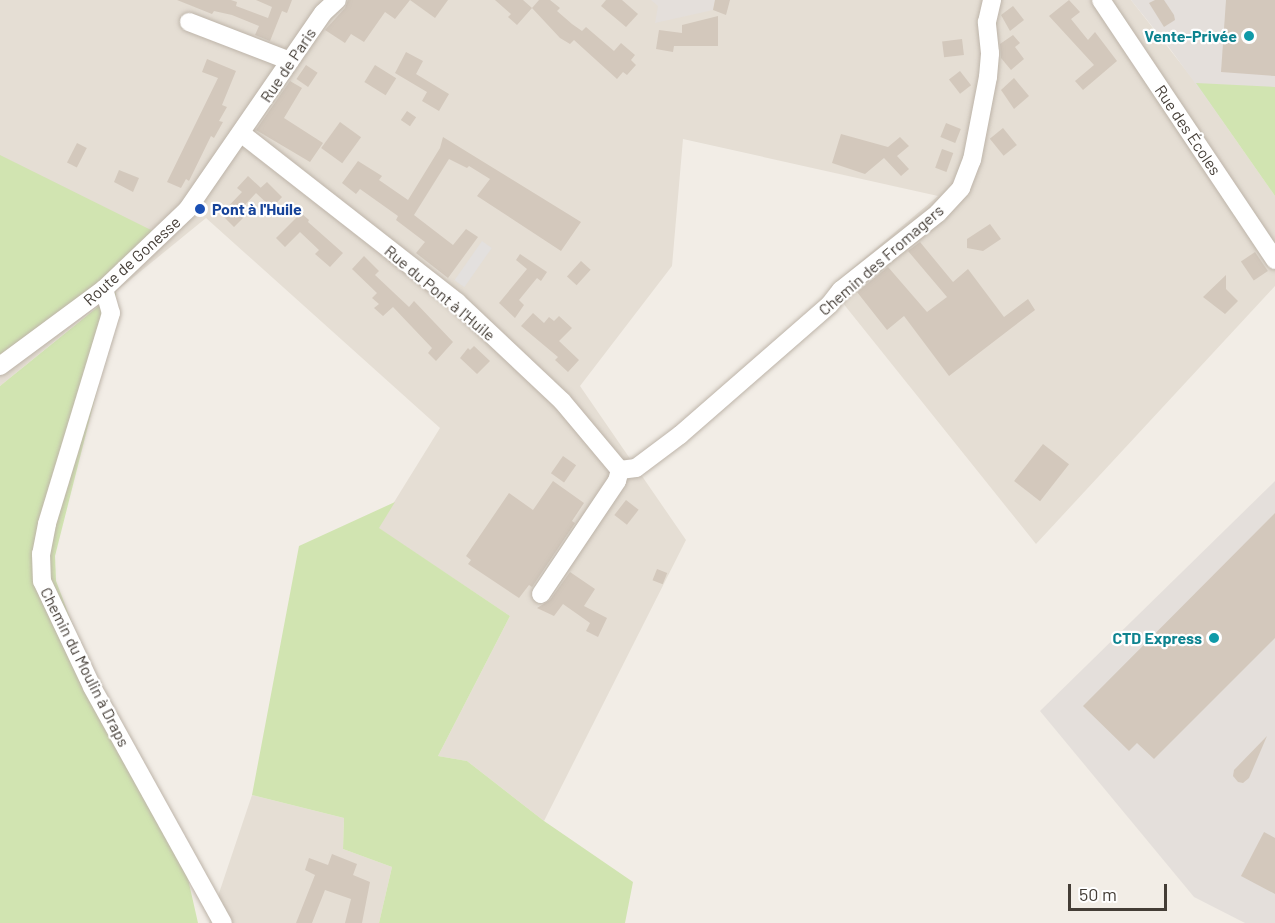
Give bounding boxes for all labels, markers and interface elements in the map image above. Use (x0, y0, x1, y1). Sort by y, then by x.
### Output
street label: Rue de Paris (256, 24, 320, 106)
place label: Vente-Privée (1144, 26, 1237, 46)
marker: Vente-Privée (1242, 29, 1256, 43)
street label: Rue des Écoles (1151, 81, 1225, 179)
place label: Pont à l'Huile (212, 199, 302, 219)
street label: Chemin des Fromagers (815, 201, 947, 319)
marker: Pont à l'Huile (193, 202, 207, 216)
street label: Route de Gonesse (80, 212, 184, 310)
street label: Rue du Pont à l'Huile (381, 241, 499, 345)
street label: Chemin du Moulin à Draps (36, 584, 134, 750)
place label: CTD Express (1112, 628, 1202, 648)
marker: CTD Express (1207, 631, 1221, 645)
scale bar (1071, 872, 1170, 910)
text: 50 m (1079, 883, 1117, 905)

